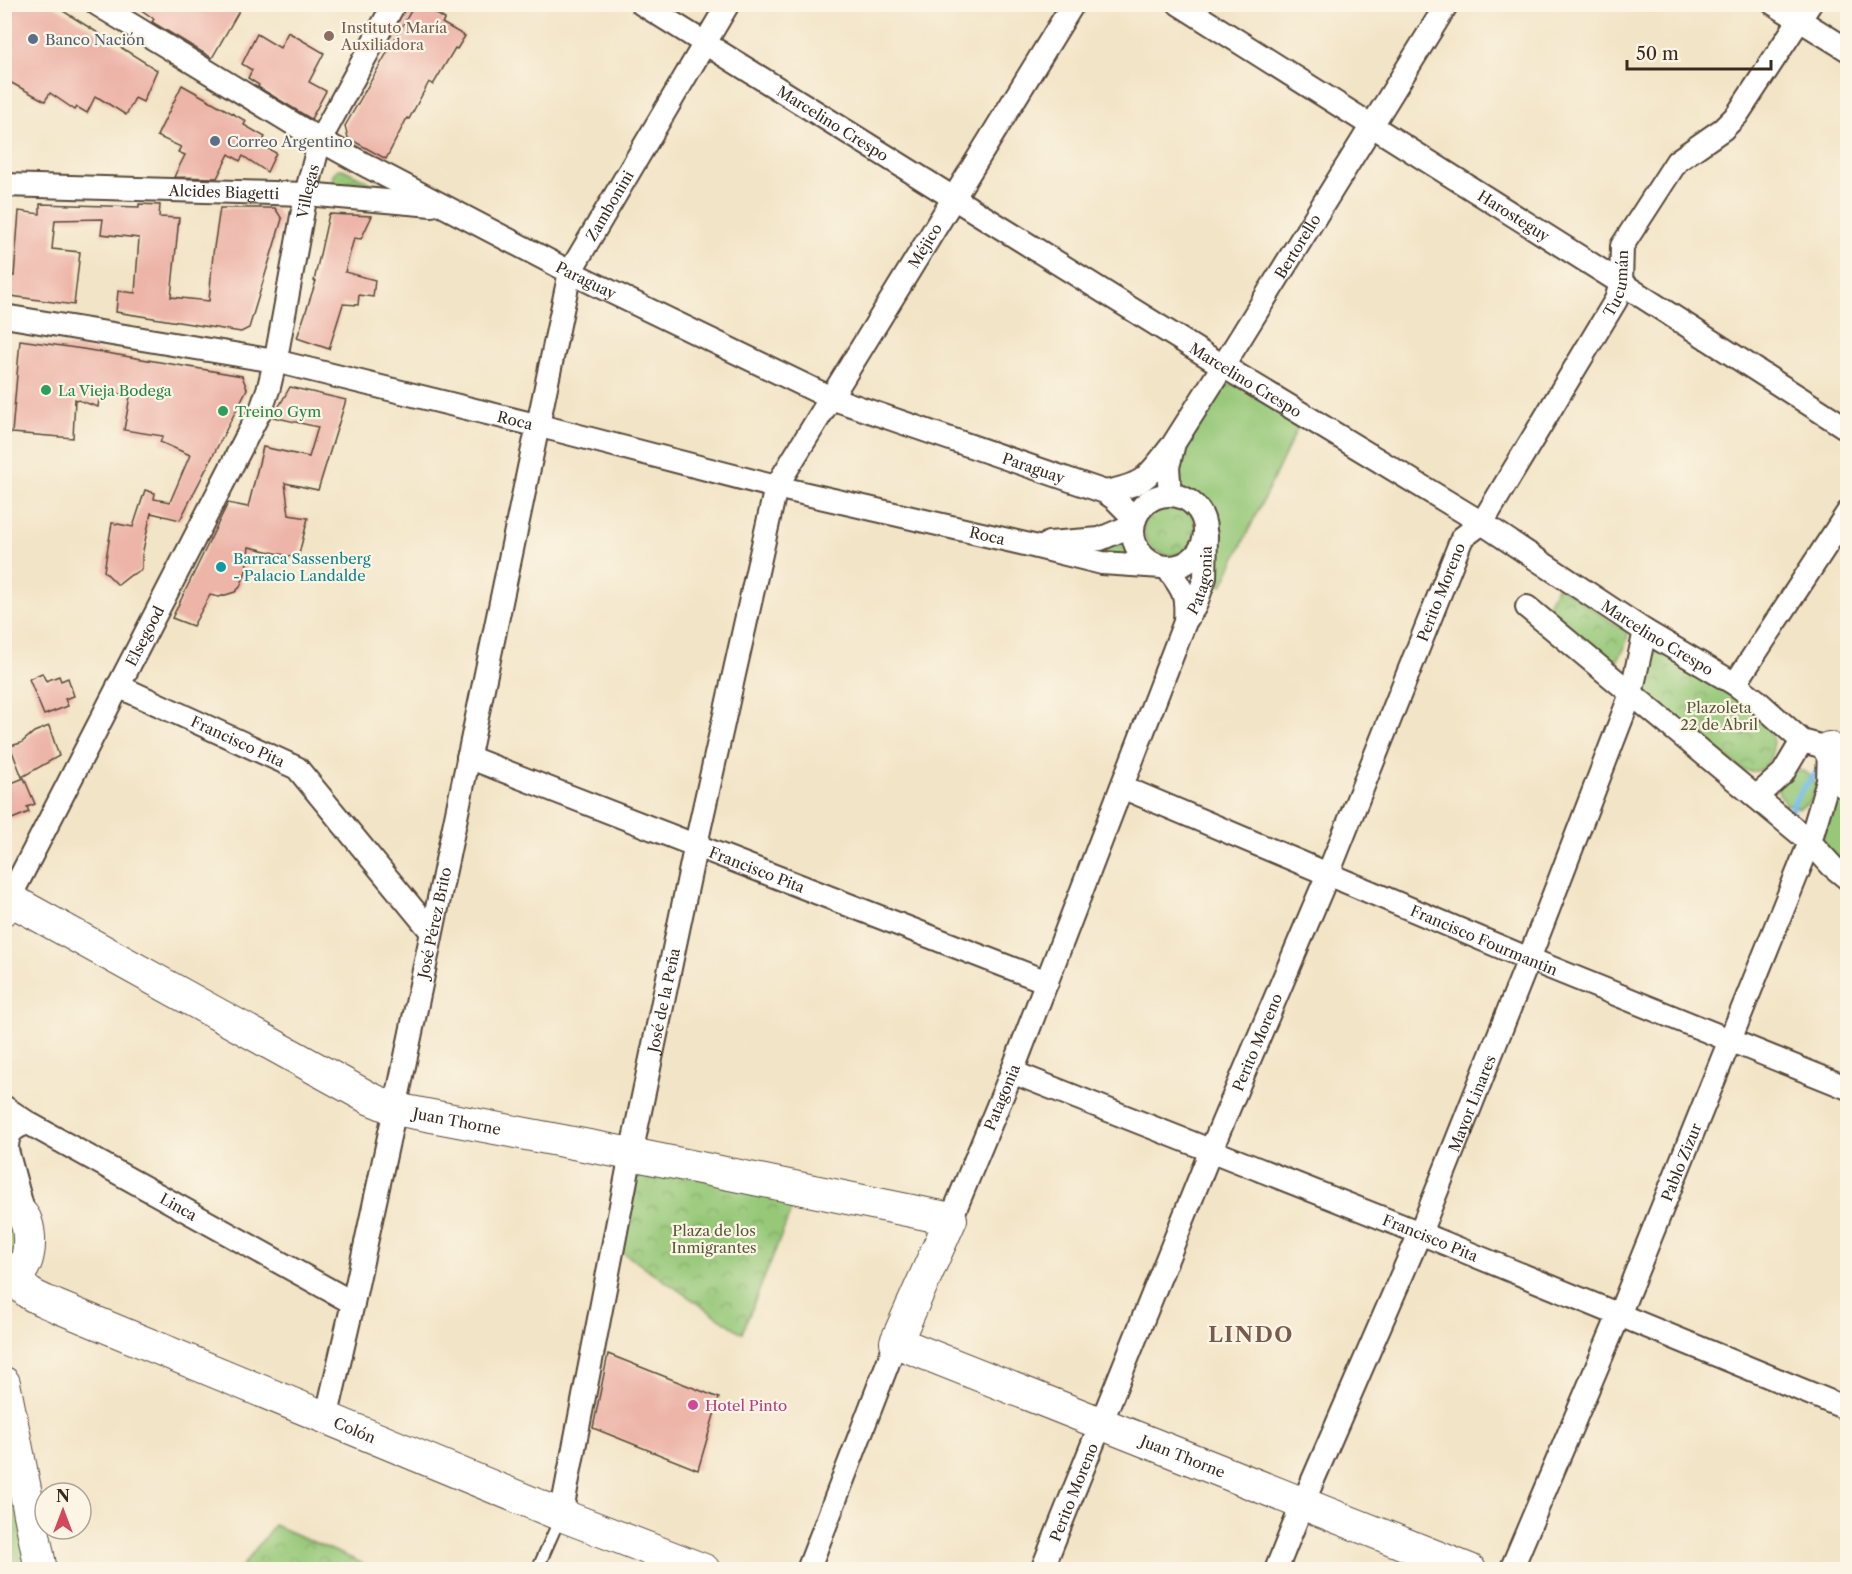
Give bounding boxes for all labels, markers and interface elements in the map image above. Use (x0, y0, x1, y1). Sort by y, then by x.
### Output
place label: Instituto María Auxiliadora (340, 18, 447, 54)
marker: Instituto María Auxiliadora (322, 29, 336, 43)
place label: Banco Nación (45, 30, 145, 49)
marker: Banco Nación (26, 32, 40, 46)
scale bar (1627, 33, 1771, 71)
text: 50 m (1636, 43, 1679, 65)
street label: Marcelino Crespo (774, 81, 892, 165)
place label: Correo Argentino (227, 132, 353, 151)
marker: Correo Argentino (208, 134, 222, 148)
street label: Villegas (292, 162, 323, 221)
street label: Zambonini (581, 167, 638, 244)
street label: Alcides Biagetti (167, 180, 280, 203)
street label: Harosteguy (1474, 186, 1554, 246)
street label: Bertorello (1270, 210, 1324, 282)
street label: Méjico (904, 219, 946, 271)
street label: Tucumán (1599, 249, 1631, 320)
street label: Paraguay (553, 257, 620, 303)
street label: Marcelino Crespo (1186, 338, 1305, 421)
place label: La Vieja Bodega (58, 381, 172, 400)
marker: La Vieja Bodega (39, 383, 53, 397)
place label: Treino Gym (235, 402, 321, 421)
marker: Treino Gym (216, 404, 230, 418)
street label: Roca (495, 406, 535, 433)
street label: Paraguay (1000, 448, 1068, 487)
street label: Roca (968, 522, 1007, 549)
street label: Perito Moreno (1412, 540, 1469, 644)
street label: Patagonia (1183, 546, 1215, 618)
place label: Barraca Sassenberg - Palacio Landalde (233, 549, 371, 585)
marker: Barraca Sassenberg - Palacio Landalde (214, 560, 228, 574)
street label: Marcelino Crespo (1598, 595, 1717, 679)
street label: Elsegood (121, 602, 168, 669)
park label: Plazoleta 22 de Abril (1680, 698, 1758, 734)
street label: Francisco Pita (188, 711, 288, 771)
street label: Francisco Pita (706, 842, 808, 896)
street label: José Pérez Brito (413, 865, 455, 982)
street label: Francisco Fourmantin (1408, 901, 1561, 979)
street label: José de la Peña (643, 946, 683, 1056)
street label: Perito Moreno (1228, 990, 1286, 1094)
street label: Mayor Linares (1444, 1052, 1499, 1155)
street label: Patagonia (979, 1061, 1024, 1133)
street label: Juan Thorne (410, 1103, 503, 1139)
street label: Pablo Zizur (1657, 1120, 1705, 1204)
street label: Linca (157, 1189, 201, 1224)
street label: Francisco Pita (1380, 1210, 1481, 1265)
park label: Plaza de los Inmigrantes (671, 1221, 757, 1257)
district label: LINDO (1208, 1322, 1294, 1347)
place label: Hotel Pinto (705, 1396, 787, 1415)
marker: Hotel Pinto (686, 1398, 700, 1412)
street label: Colón (331, 1412, 379, 1447)
street label: Juan Thorne (1136, 1430, 1228, 1481)
street label: Perito Moreno (1045, 1440, 1102, 1544)
north arrow (33, 1481, 93, 1541)
text: N (56, 1486, 70, 1506)

